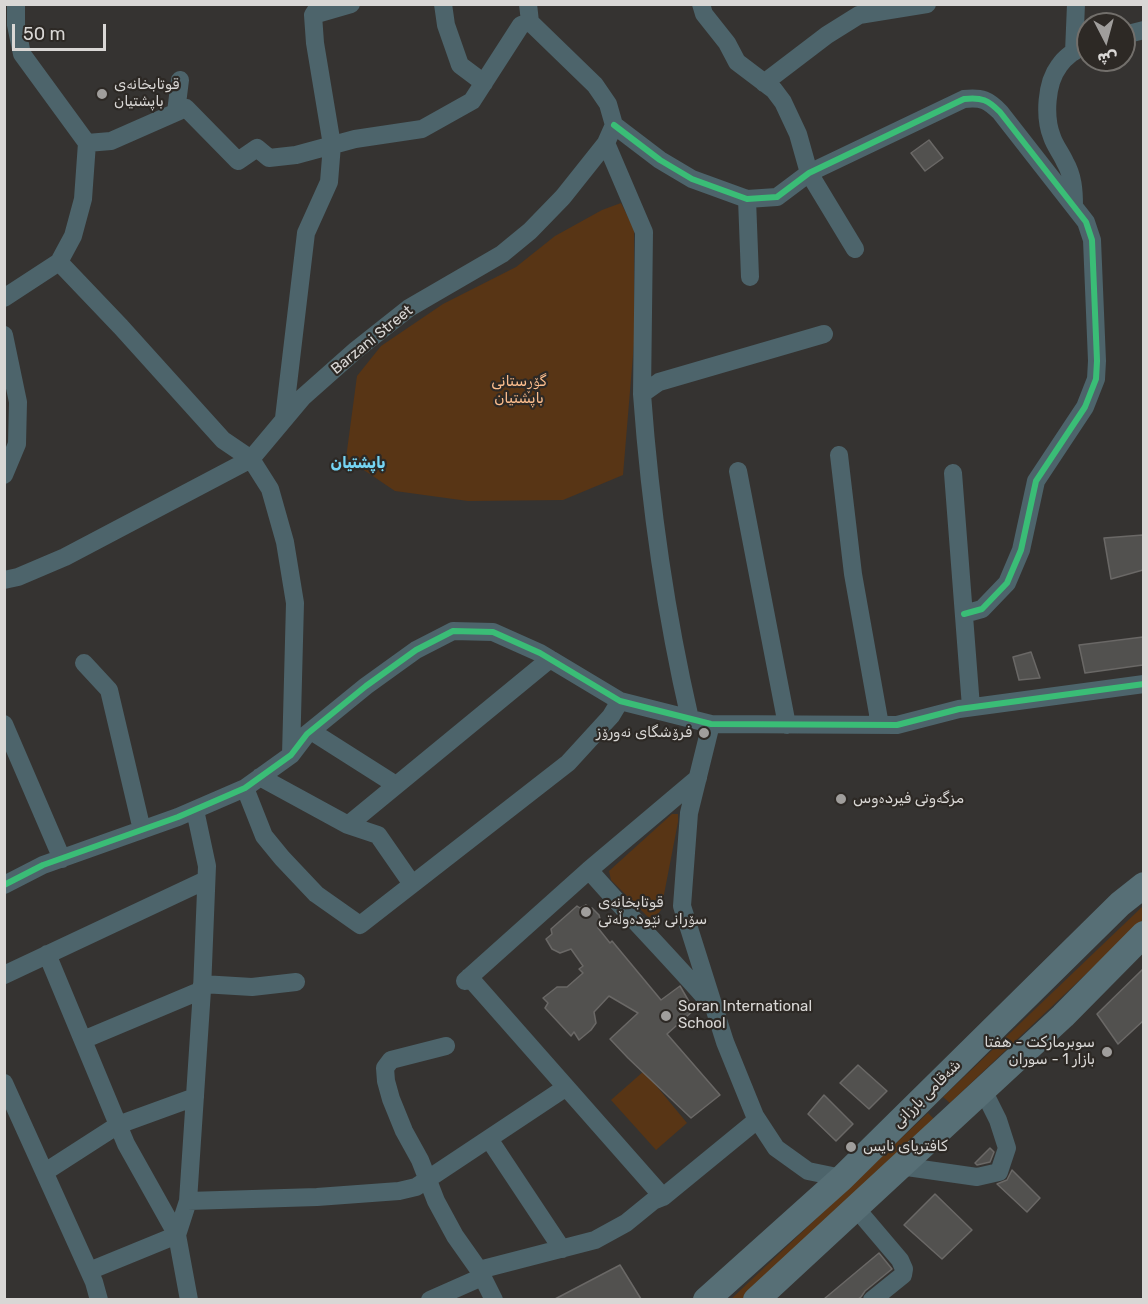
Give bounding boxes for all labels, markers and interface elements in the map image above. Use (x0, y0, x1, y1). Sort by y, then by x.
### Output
scale bar (15, 12, 110, 50)
north arrow (1076, 12, 1136, 72)
text: 50 m (23, 23, 66, 45)
text: ش (1097, 48, 1119, 69)
place label: قوتابخانەی باپشتیان (114, 76, 179, 111)
marker: قوتابخانەی باپشتیان (95, 87, 109, 101)
street label: Barzani Street (328, 302, 416, 378)
park label: گۆڕستانی باپشتیان (491, 373, 547, 408)
district label: باپشتیان (330, 453, 386, 473)
place label: فرۆشگای نەورۆز (596, 724, 692, 742)
marker: فرۆشگای نەورۆز (697, 726, 711, 740)
place label: مزگەوتی فیردەوس (853, 790, 964, 808)
marker: مزگەوتی فیردەوس (834, 792, 848, 806)
place label: قوتابخانەی سۆرانی نێودەوڵەتی (598, 894, 707, 929)
marker: قوتابخانەی سۆرانی نێودەوڵەتی (579, 905, 593, 919)
place label: Soran International School (678, 998, 812, 1033)
marker: Soran International School (659, 1009, 673, 1023)
place label: سوبرماركت - هفتا بازار 1 - سوران (984, 1034, 1095, 1069)
marker: سوبرماركت - هفتا بازار 1 - سوران (1100, 1045, 1114, 1059)
street label: شەقامی بارزانی (889, 1056, 965, 1132)
place label: کافتریای نایس (863, 1138, 948, 1156)
marker: کافتریای نایس (844, 1140, 858, 1154)

